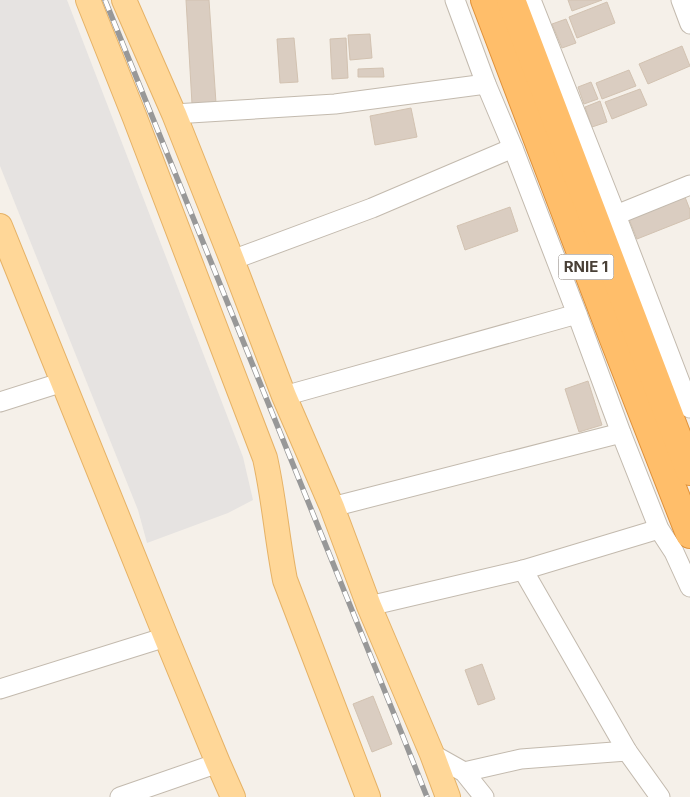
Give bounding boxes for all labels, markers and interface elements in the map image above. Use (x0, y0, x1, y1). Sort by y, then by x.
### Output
road number: RNIE 1 (558, 254, 614, 280)

